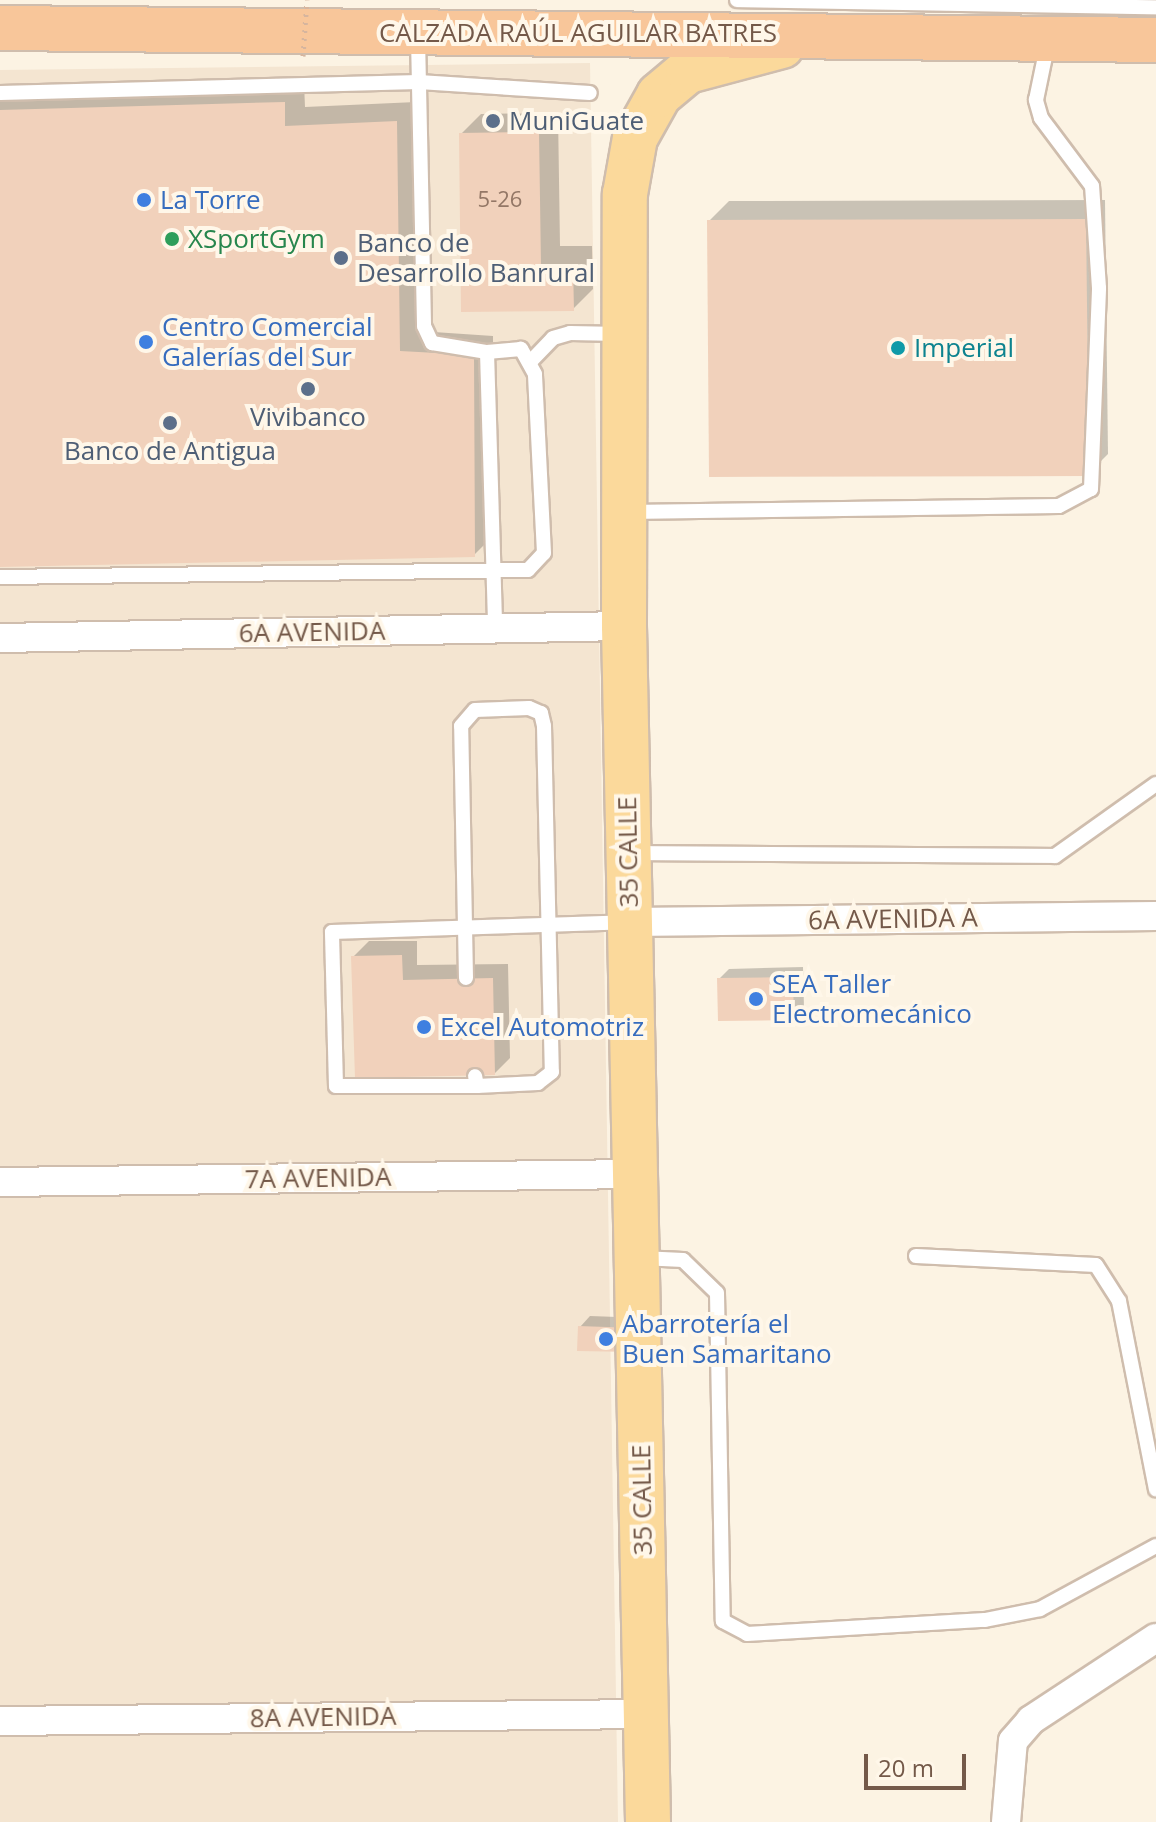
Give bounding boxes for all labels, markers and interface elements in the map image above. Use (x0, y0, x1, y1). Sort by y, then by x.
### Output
street label: CALZADA RAÚL AGUILAR BATRES (379, 17, 777, 49)
place label: MuniGuate (509, 105, 644, 137)
marker: MuniGuate (484, 112, 502, 130)
place label: La Torre (160, 184, 261, 216)
house number: 5-26 (478, 186, 522, 212)
marker: La Torre (135, 191, 153, 209)
place label: XSportGym (188, 223, 325, 255)
place label: Banco de Desarrollo Banrural (357, 227, 595, 288)
marker: XSportGym (163, 230, 181, 248)
marker: Banco de Desarrollo Banrural (332, 249, 350, 267)
place label: Centro Comercial Galerías del Sur (162, 311, 373, 372)
place label: Imperial (914, 332, 1014, 364)
marker: Centro Comercial Galerías del Sur (137, 333, 155, 351)
marker: Imperial (889, 339, 907, 357)
marker: Vivibanco (299, 380, 317, 398)
place label: Vivibanco (250, 401, 366, 433)
marker: Banco de Antigua (161, 414, 179, 432)
place label: Banco de Antigua (64, 435, 276, 467)
street label: 6A AVENIDA (238, 615, 386, 649)
street label: 35 CALLE (611, 796, 645, 908)
street label: 6A AVENIDA A (808, 902, 978, 936)
place label: SEA Taller Electromecánico (772, 968, 972, 1030)
marker: SEA Taller Electromecánico (747, 990, 765, 1008)
place label: Excel Automotriz (440, 1011, 644, 1043)
marker: Excel Automotriz (415, 1018, 433, 1036)
street label: 7A AVENIDA (244, 1161, 392, 1195)
place label: Abarrotería el Buen Samaritano (622, 1308, 832, 1370)
marker: Abarrotería el Buen Samaritano (597, 1330, 615, 1348)
street label: 35 CALLE (625, 1444, 659, 1556)
street label: 8A AVENIDA (249, 1700, 397, 1734)
scale bar (868, 1738, 970, 1788)
text: 20 m (878, 1751, 934, 1784)

